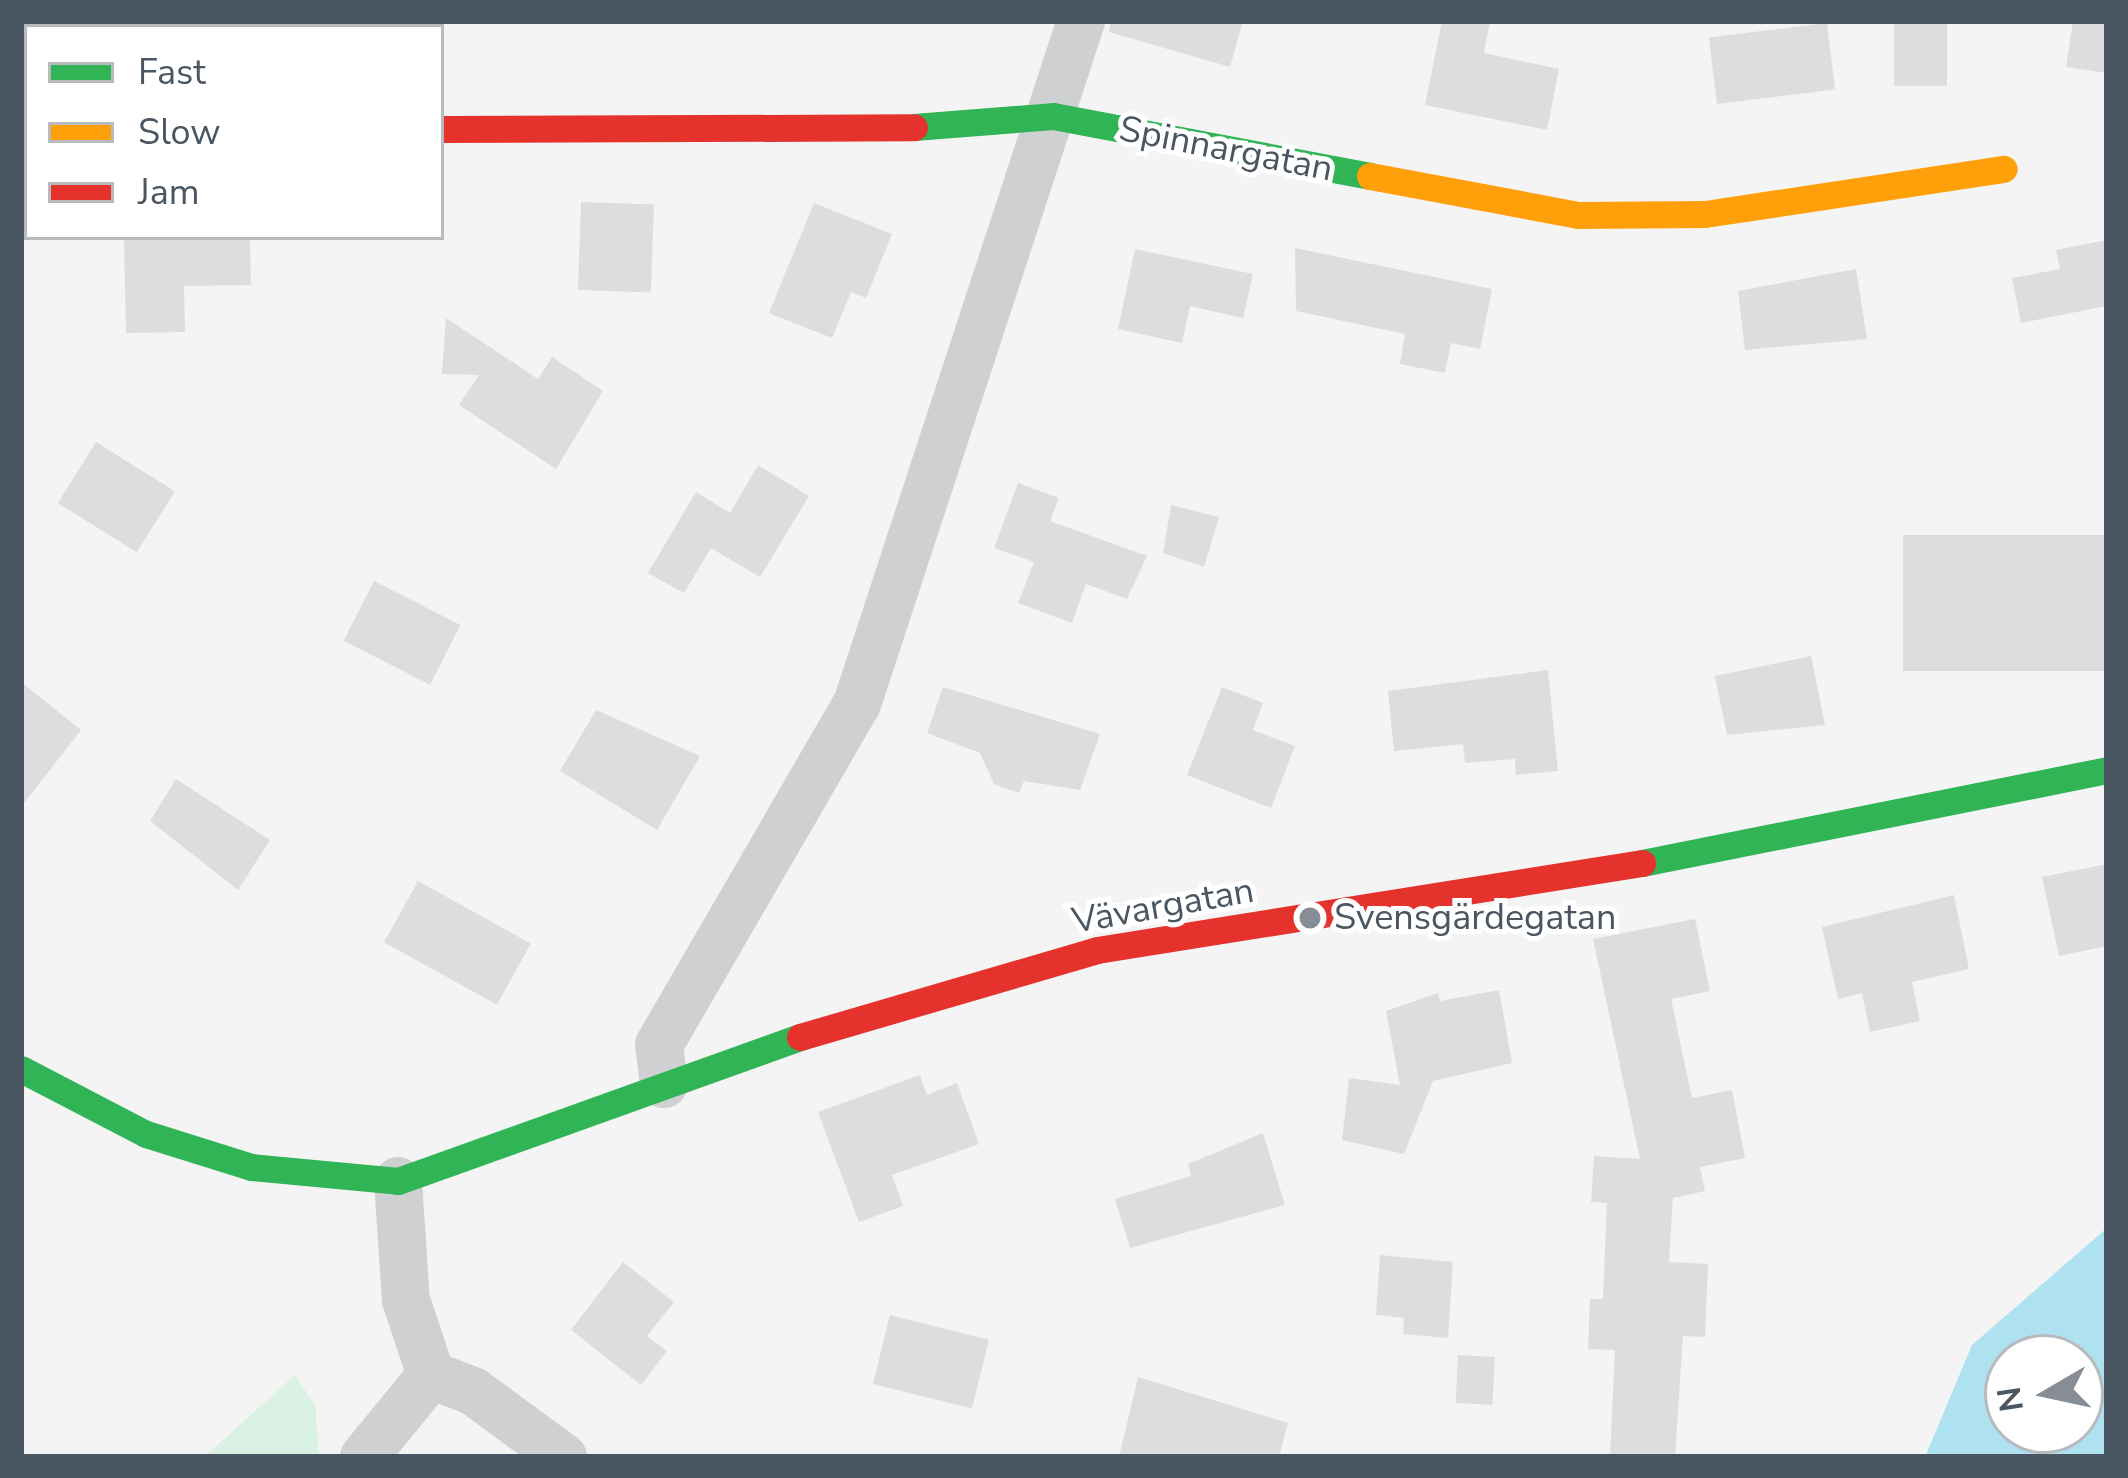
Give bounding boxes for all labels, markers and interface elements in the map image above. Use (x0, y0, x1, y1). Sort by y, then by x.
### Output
legend (24, 24, 444, 240)
text: Fast (138, 48, 206, 97)
street label: Spinnargatan (1116, 107, 1336, 191)
text: Slow (138, 108, 221, 157)
text: Jam (138, 168, 200, 217)
street label: Vävargatan (1069, 869, 1257, 943)
place label: Svensgärdegatan (1334, 896, 1616, 940)
marker: Svensgärdegatan (1297, 905, 1323, 931)
north arrow (1984, 1334, 2104, 1454)
text: N (1987, 1384, 2035, 1415)

